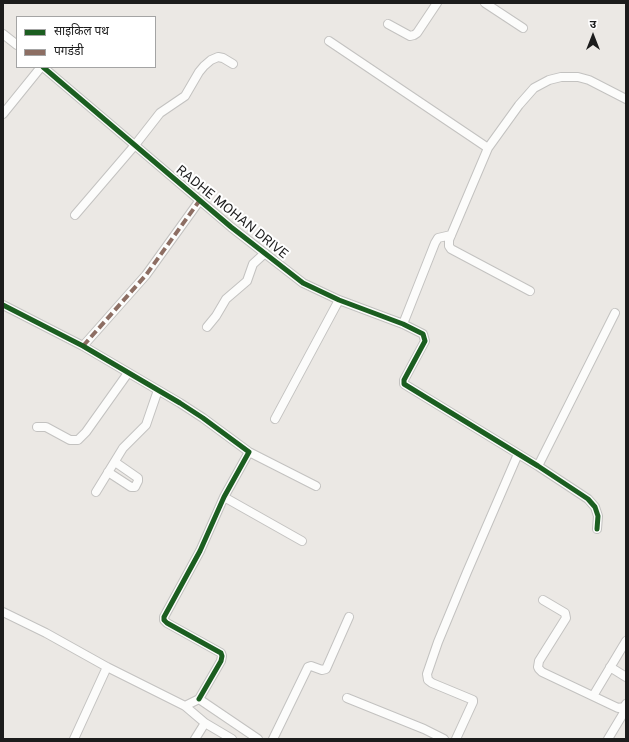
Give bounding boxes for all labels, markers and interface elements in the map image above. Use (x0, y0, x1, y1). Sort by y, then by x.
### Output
legend (16, 16, 156, 68)
north arrow (573, 16, 613, 56)
text: उ (590, 18, 596, 30)
text: साइकिल पथ (54, 24, 109, 38)
text: पगडंडी (54, 44, 84, 58)
street label: RADHE MOHAN DRIVE (173, 162, 291, 262)

